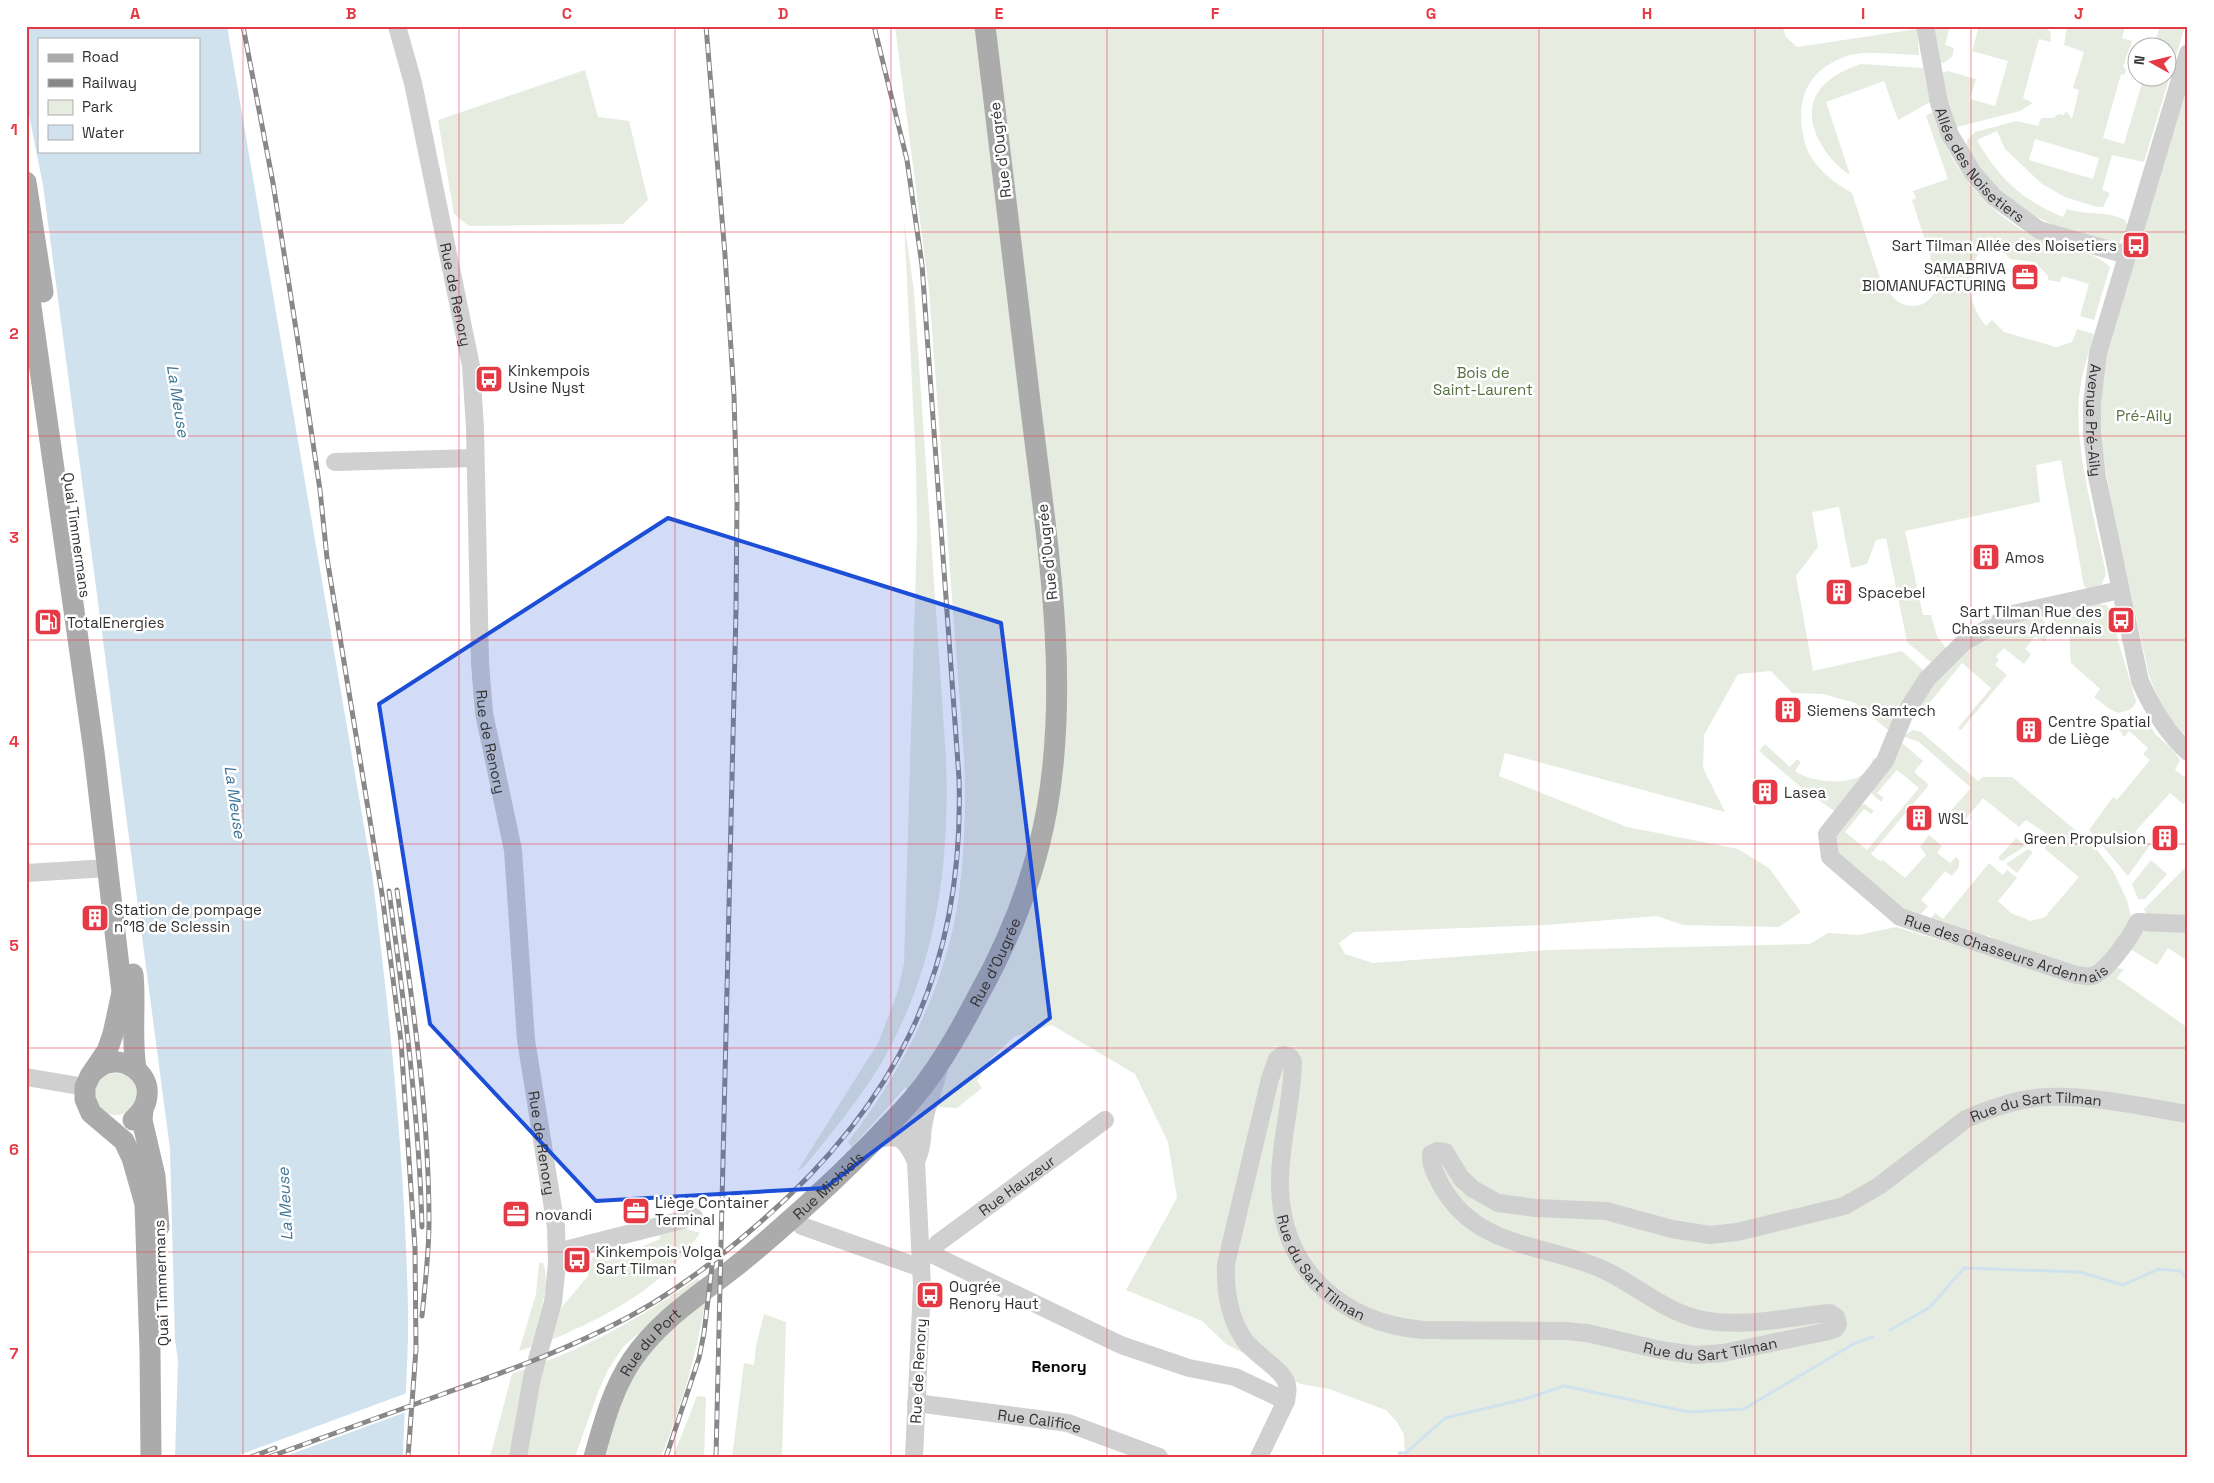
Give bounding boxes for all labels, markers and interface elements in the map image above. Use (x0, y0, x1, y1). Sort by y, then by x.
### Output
text: A (130, 3, 140, 24)
text: B (346, 3, 356, 24)
text: C (562, 3, 572, 24)
text: D (778, 3, 788, 24)
text: E (995, 3, 1004, 24)
text: F (1211, 3, 1220, 24)
text: G (1426, 3, 1436, 24)
text: H (1642, 3, 1652, 24)
text: I (1861, 3, 1865, 24)
text: J (2074, 3, 2084, 24)
legend (38, 38, 200, 152)
north arrow (2126, 38, 2176, 88)
text: Road (82, 47, 119, 66)
text: N (2130, 54, 2149, 66)
text: Railway (82, 73, 137, 92)
text: Park (82, 97, 113, 116)
street label: Rue d'Ougrée (985, 101, 1015, 199)
street label: Allée des Noisetiers (1932, 105, 2029, 226)
text: 1 (10, 119, 18, 140)
text: Water (82, 123, 125, 142)
bus stop icon: Sart Tilman Allée des Noisetiers (2121, 230, 2151, 260)
place label: Sart Tilman Allée des Noisetiers (1892, 236, 2117, 255)
street label: Rue de Renory (436, 241, 476, 348)
place label: SAMABRIVA BIOMANUFACTURING (1862, 259, 2007, 295)
office icon: SAMABRIVA BIOMANUFACTURING (2010, 262, 2040, 292)
text: 2 (9, 323, 19, 344)
place label: Kinkempois Usine Nyst (508, 361, 590, 397)
water label: La Meuse (162, 363, 194, 439)
park label: Bois de Saint-Laurent (1433, 363, 1533, 399)
street label: Avenue Pré-Aily (2083, 363, 2106, 478)
bus stop icon: Kinkempois Usine Nyst (474, 364, 504, 394)
park label: Pré-Aily (2116, 406, 2172, 425)
street label: Quai Timmermans (59, 471, 95, 599)
street label: Rue d'Ougrée (1032, 503, 1062, 601)
text: 3 (9, 527, 19, 548)
building icon: Amos (1971, 542, 2001, 572)
place label: Amos (2005, 548, 2045, 567)
building icon: Spacebel (1824, 577, 1854, 607)
place label: Spacebel (1858, 583, 1925, 602)
place label: Sart Tilman Rue des Chasseurs Ardennais (1952, 602, 2102, 638)
bus stop icon: Sart Tilman Rue des Chasseurs Ardennais (2106, 605, 2136, 635)
fuel station icon: TotalEnergies (33, 607, 63, 637)
place label: TotalEnergies (67, 613, 165, 632)
street label: Rue de Renory (473, 689, 510, 796)
building icon: Siemens Samtech (1773, 695, 1803, 725)
place label: Siemens Samtech (1807, 701, 1936, 720)
place label: Centre Spatial de Liège (2048, 712, 2150, 748)
building icon: Centre Spatial de Liège (2014, 715, 2044, 745)
text: 4 (9, 731, 19, 752)
water label: La Meuse (220, 764, 251, 840)
building icon: Lasea (1750, 777, 1780, 807)
place label: Lasea (1784, 783, 1827, 802)
building icon: WSL (1904, 803, 1934, 833)
place label: WSL (1938, 809, 1969, 828)
building icon: Green Propulsion (2150, 823, 2180, 853)
place label: Green Propulsion (2024, 829, 2146, 848)
place label: Station de pompage n°18 de Sclessin (114, 900, 262, 936)
building icon: Station de pompage n°18 de Sclessin (80, 903, 110, 933)
street label: Rue des Chasseurs Ardennais (1902, 910, 2112, 986)
street label: Rue d'Ougrée (965, 915, 1024, 1010)
text: 5 (9, 935, 19, 956)
street label: Rue du Sart Tilman (1967, 1087, 2103, 1126)
street label: Rue de Renory (525, 1089, 560, 1196)
text: 6 (9, 1139, 19, 1160)
street label: Rue Michiels (788, 1147, 867, 1223)
street label: Rue Hauzeur (975, 1151, 1059, 1219)
water label: La Meuse (273, 1166, 297, 1241)
place label: Liège Container Terminal (655, 1193, 769, 1229)
office icon: Liège Container Terminal (621, 1196, 651, 1226)
office icon: novandi (501, 1199, 531, 1229)
place label: novandi (535, 1205, 592, 1224)
street label: Rue du Sart Tilman (1274, 1213, 1369, 1324)
street label: Quai Timmermans (149, 1219, 173, 1346)
place label: Kinkempois Volga Sart Tilman (596, 1242, 722, 1278)
bus stop icon: Kinkempois Volga Sart Tilman (562, 1245, 592, 1275)
place label: Ougrée Renory Haut (949, 1277, 1039, 1313)
bus stop icon: Ougrée Renory Haut (915, 1280, 945, 1310)
street label: Rue du Port (615, 1303, 684, 1379)
street label: Rue de Renory (906, 1318, 930, 1424)
street label: Rue du Sart Tilman (1642, 1333, 1779, 1365)
text: 7 (10, 1343, 19, 1364)
district label: Renory (1031, 1356, 1087, 1377)
street label: Rue Califice (997, 1404, 1085, 1437)

